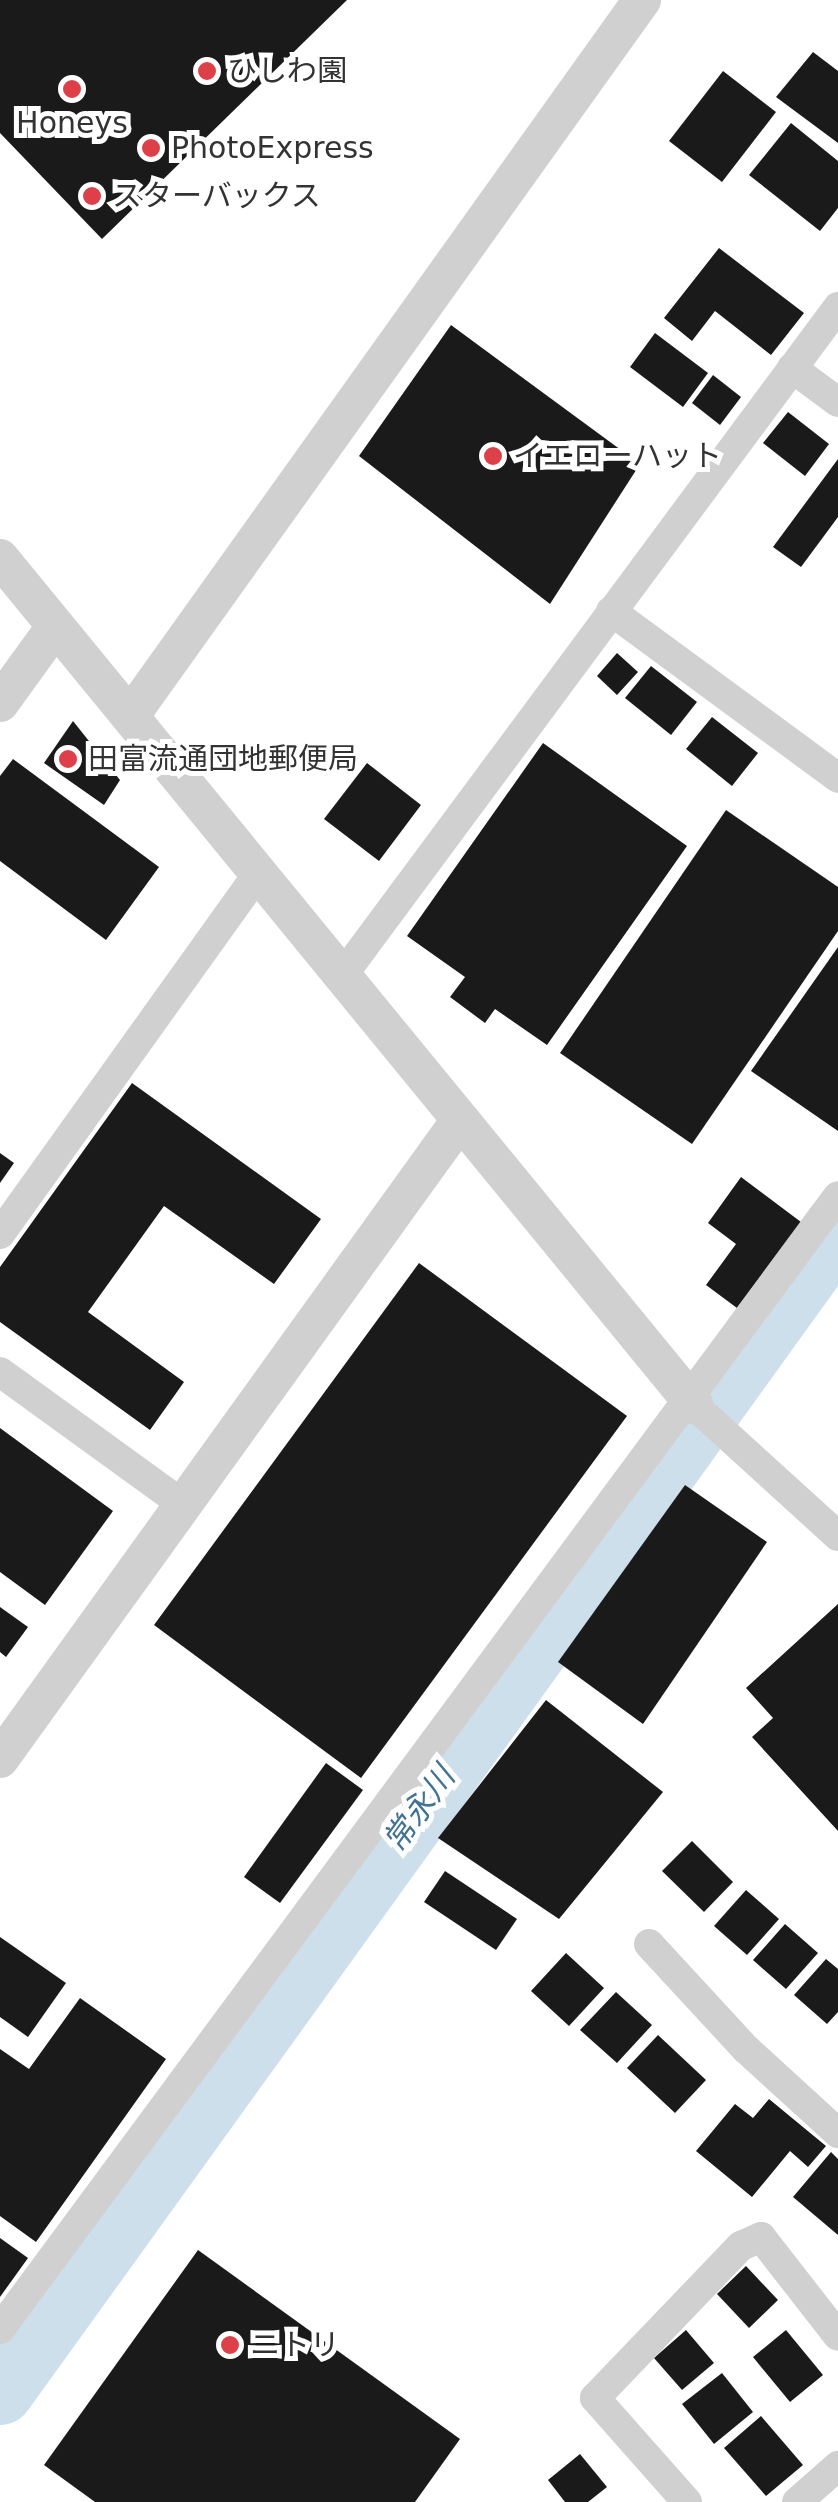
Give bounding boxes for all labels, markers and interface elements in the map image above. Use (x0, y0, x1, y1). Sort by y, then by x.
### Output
place label: ひしわ園 (227, 53, 347, 89)
marker: ひしわ園 (196, 60, 218, 82)
marker: Honeys (61, 78, 83, 100)
place label: Honeys (16, 105, 128, 141)
place label: PhotoExpress (171, 130, 374, 166)
marker: PhotoExpress (140, 137, 162, 159)
place label: スターバックス (112, 178, 322, 214)
marker: スターバックス (81, 185, 103, 207)
place label: イエローハット (513, 438, 723, 474)
marker: イエローハット (482, 445, 504, 467)
place label: 田富流通団地郵便局 (88, 741, 358, 777)
marker: 田富流通団地郵便局 (57, 748, 79, 770)
water label: 常永川 (375, 1759, 463, 1859)
place label: ニトリ (250, 2327, 340, 2363)
marker: ニトリ (219, 2334, 241, 2356)

